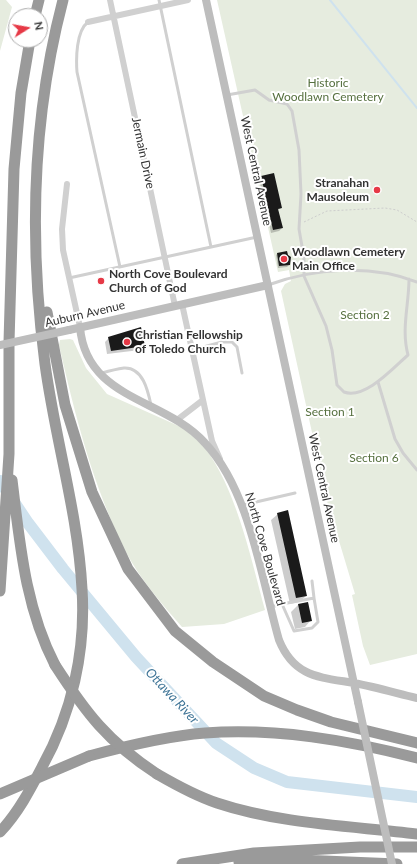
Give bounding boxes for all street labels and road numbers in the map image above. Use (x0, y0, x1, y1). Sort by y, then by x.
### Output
street label: West Central Avenue (237, 115, 275, 227)
street label: Jermain Drive (128, 116, 158, 190)
street label: Auburn Avenue (43, 298, 127, 330)
street label: West Central Avenue (305, 432, 343, 544)
street label: North Cove Boulevard (242, 491, 288, 607)

